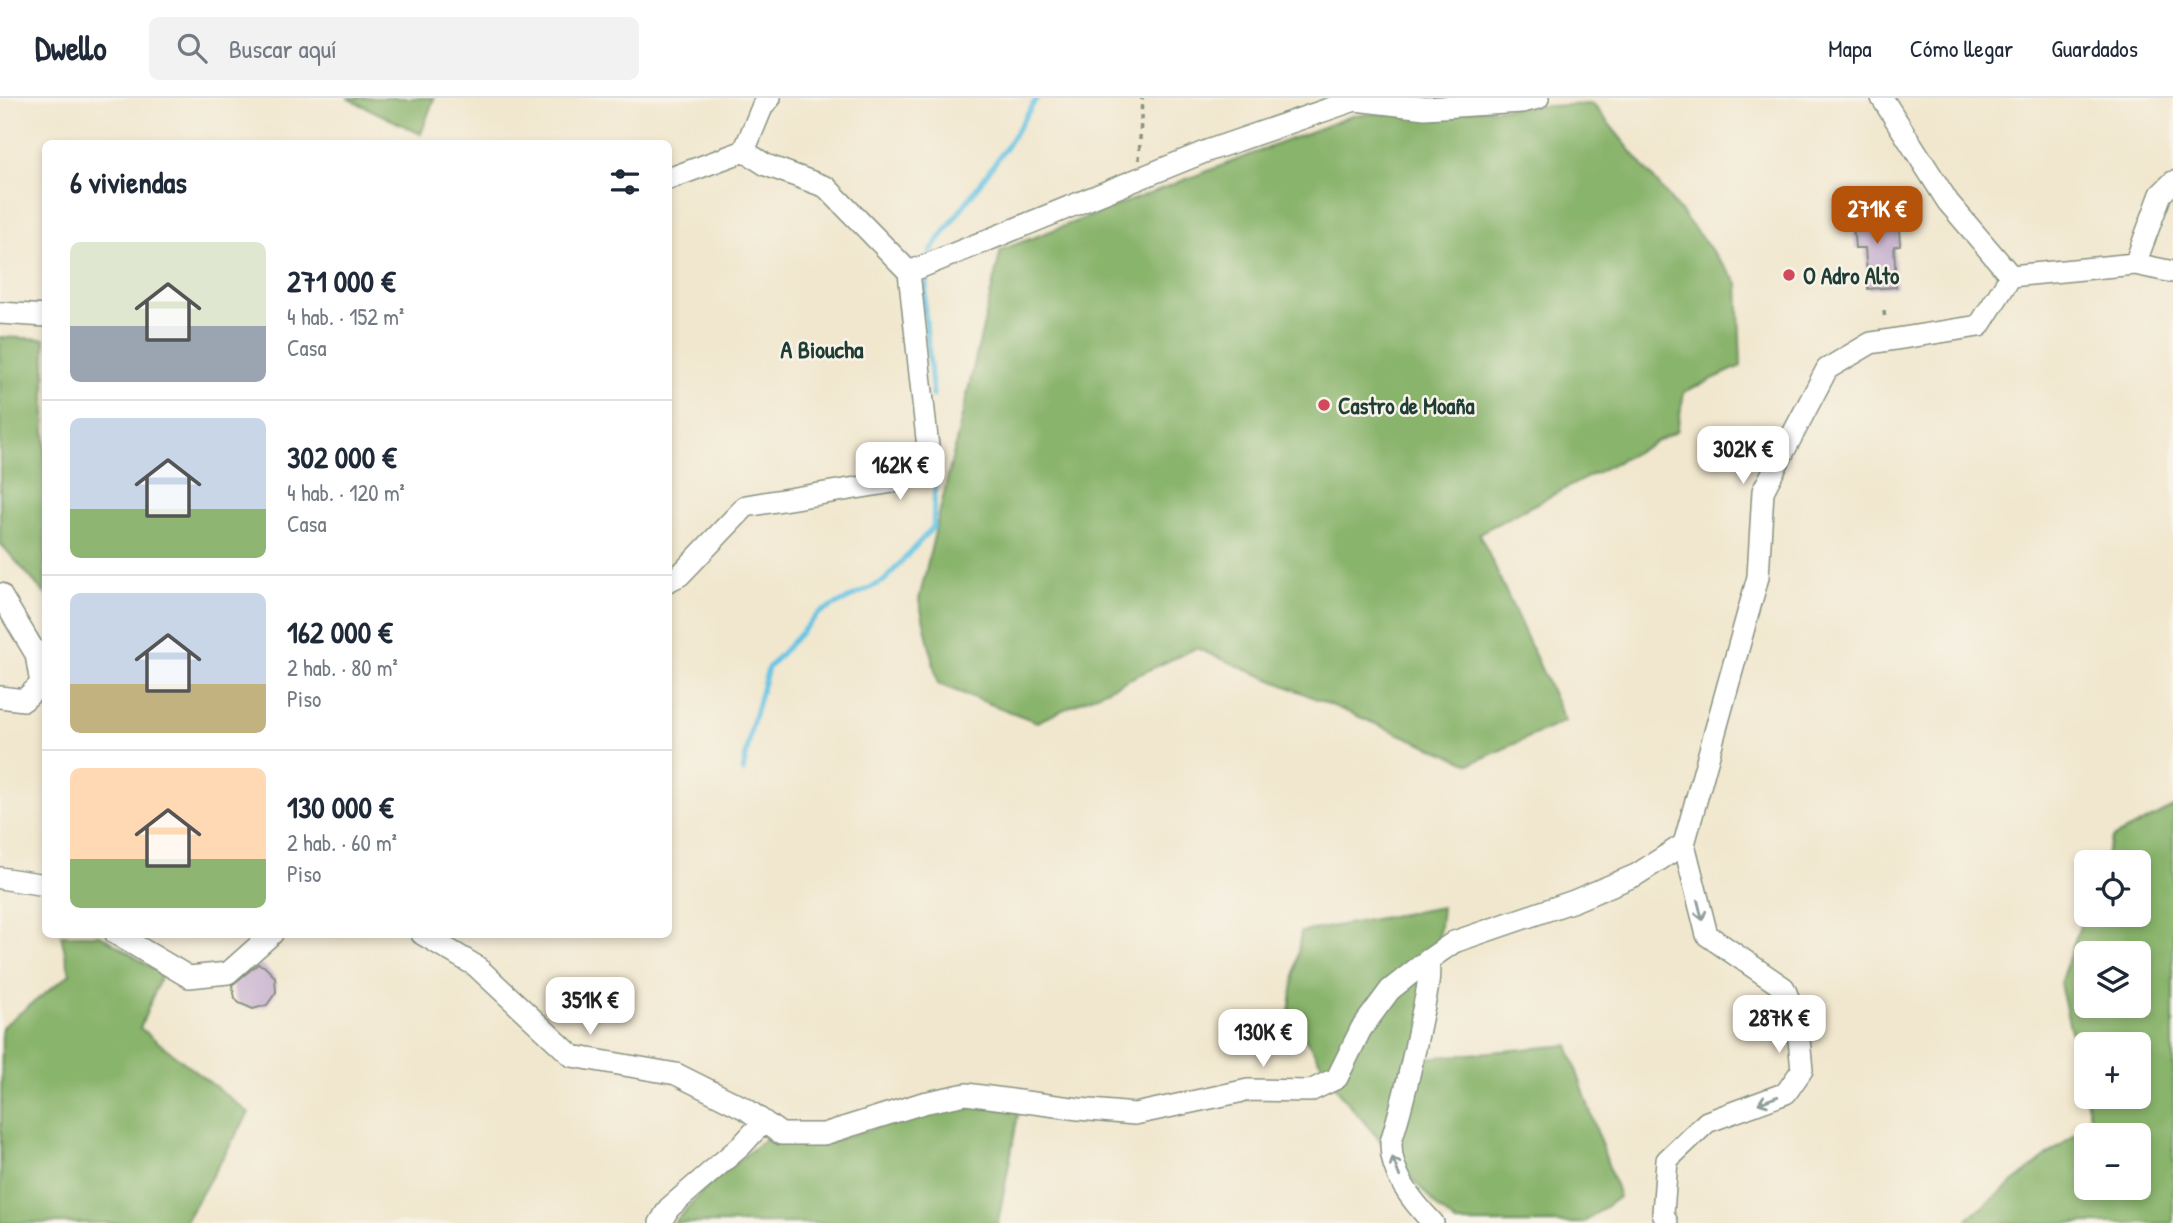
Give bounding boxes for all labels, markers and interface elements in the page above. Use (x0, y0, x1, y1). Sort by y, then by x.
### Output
search box (149, 17, 639, 80)
text: Dwello (35, 26, 107, 70)
icon: search (173, 29, 211, 67)
text: Buscar aquí (229, 31, 337, 66)
text: Mapa (1828, 32, 1872, 64)
text: Cómo llegar (1910, 32, 2013, 64)
text: Guardados (2051, 32, 2138, 64)
text: 6 viviendas (70, 162, 187, 202)
icon: filters (606, 163, 644, 201)
pin: 271K € (1820, 186, 1934, 246)
text: 271K € (1848, 193, 1906, 224)
place label: O Adro Alto (1803, 260, 1900, 291)
text: 271 000 € (287, 261, 395, 301)
marker: O Adro Alto (1781, 267, 1797, 283)
icon: home (126, 270, 210, 354)
text: 4 hab. · 152 m² (287, 301, 404, 332)
text: Casa (287, 332, 327, 363)
district label: A Bioucha (781, 333, 864, 365)
place label: Castro de Moaña (1338, 390, 1475, 421)
marker: Castro de Moaña (1316, 397, 1332, 413)
pin: 302K € (1686, 426, 1800, 486)
text: 302K € (1713, 433, 1773, 464)
text: 302 000 € (287, 437, 396, 477)
pin: 162K € (843, 442, 957, 502)
icon: home (126, 446, 210, 530)
text: 162K € (872, 449, 928, 480)
text: 4 hab. · 120 m² (287, 477, 405, 508)
text: Casa (287, 508, 327, 539)
text: 162 000 € (287, 612, 392, 652)
icon: home (126, 621, 210, 705)
text: 2 hab. · 80 m² (287, 652, 398, 683)
text: Piso (287, 683, 321, 714)
text: 130 000 € (287, 787, 393, 827)
icon: home (126, 796, 210, 880)
text: 2 hab. · 60 m² (287, 827, 397, 858)
map controls (2074, 850, 2151, 1200)
button: locate (2074, 850, 2151, 927)
text: Piso (287, 858, 321, 889)
one-way arrow (1694, 898, 1707, 921)
button: layers (2074, 941, 2151, 1018)
pin: 351K € (533, 978, 647, 1037)
text: 351K € (562, 984, 618, 1015)
pin: 287K € (1722, 996, 1836, 1055)
text: 287K € (1749, 1002, 1809, 1033)
pin: 130K € (1206, 1010, 1320, 1069)
text: 130K € (1234, 1016, 1292, 1047)
button: + (2074, 1032, 2151, 1109)
one-way arrow (1757, 1095, 1779, 1107)
button: − (2074, 1123, 2151, 1200)
one-way arrow (1388, 1157, 1401, 1178)

